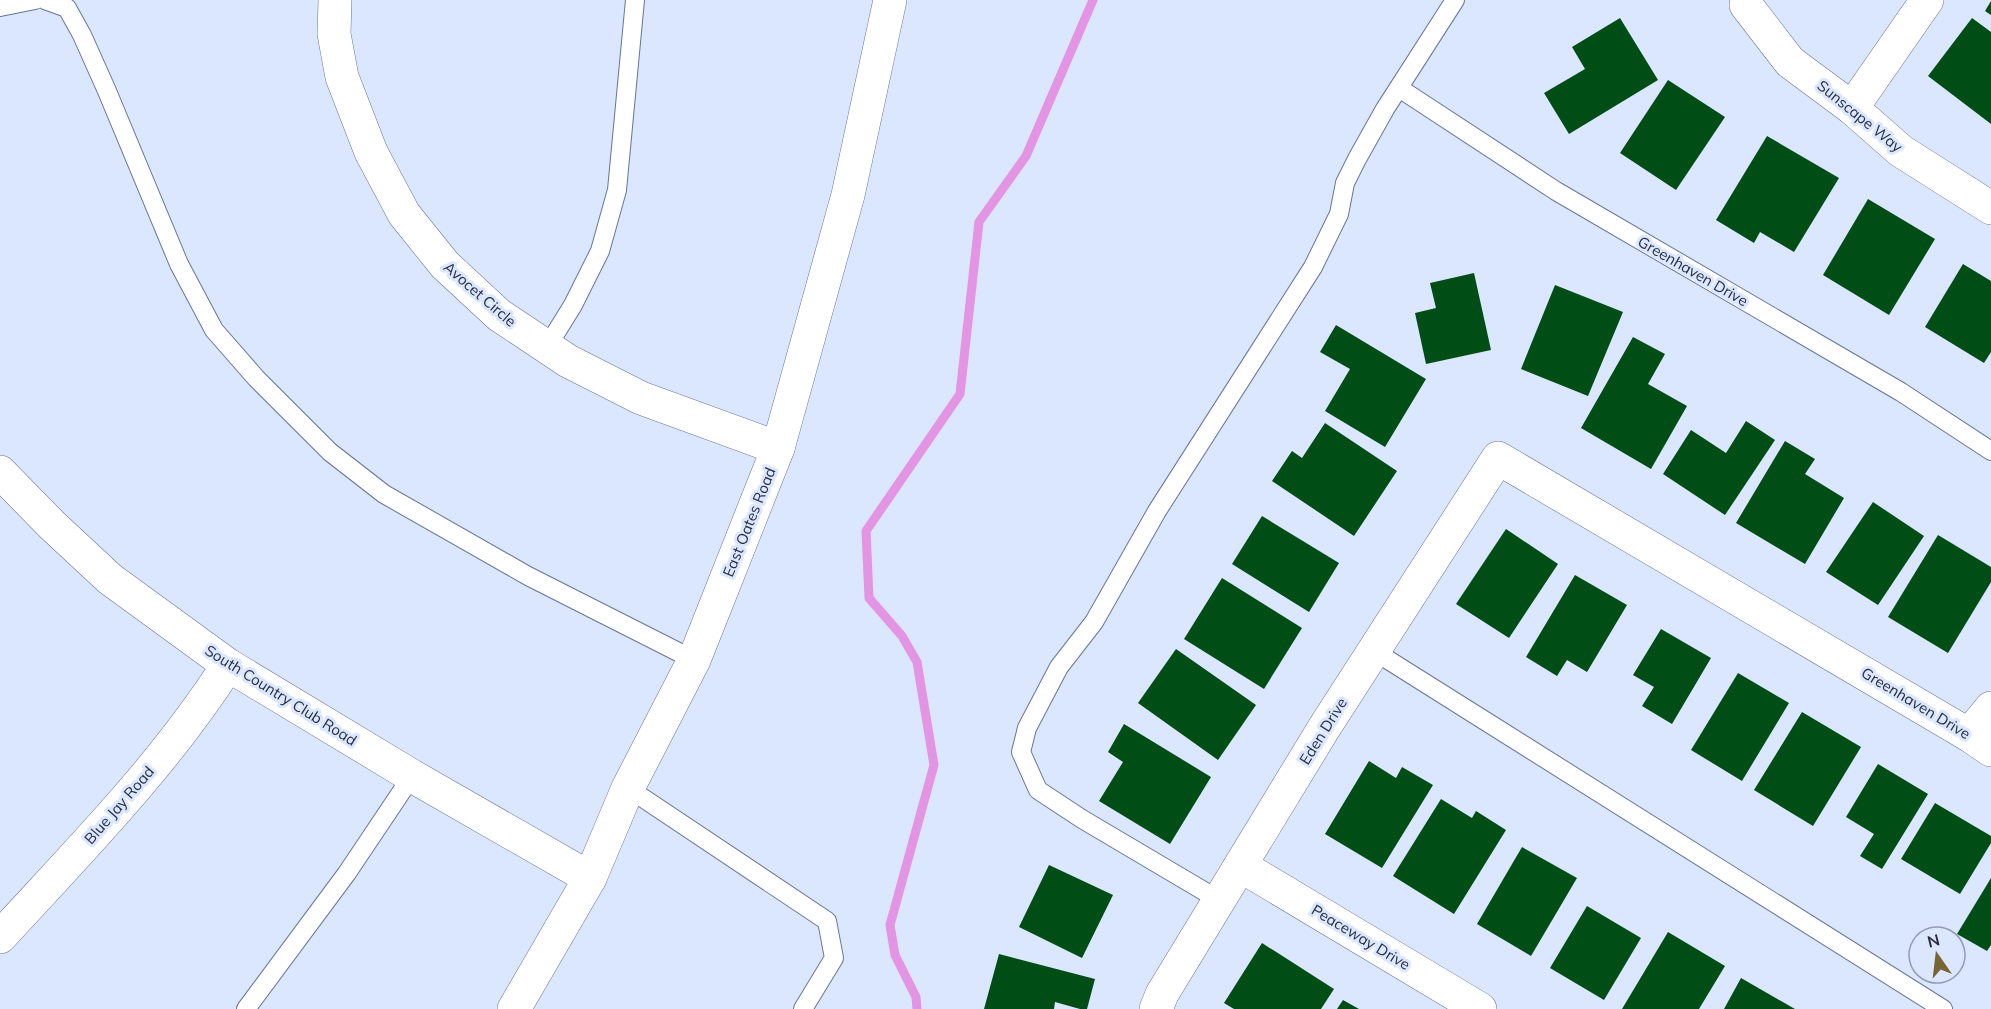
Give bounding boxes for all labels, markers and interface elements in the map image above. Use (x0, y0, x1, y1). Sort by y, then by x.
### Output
street label: Sunscape Way (1813, 76, 1907, 156)
street label: Greenhaven Drive (1635, 232, 1751, 310)
street label: Avocet Circle (440, 257, 520, 331)
street label: East Oates Road (718, 465, 780, 579)
street label: South Country Club Road (202, 640, 360, 750)
street label: Greenhaven Drive (1858, 663, 1974, 743)
street label: Eden Drive (1295, 694, 1351, 768)
street label: Blue Jay Road (80, 762, 158, 848)
street label: Peaceway Drive (1308, 900, 1414, 974)
north arrow (1907, 925, 1967, 985)
text: N (1925, 929, 1942, 952)

